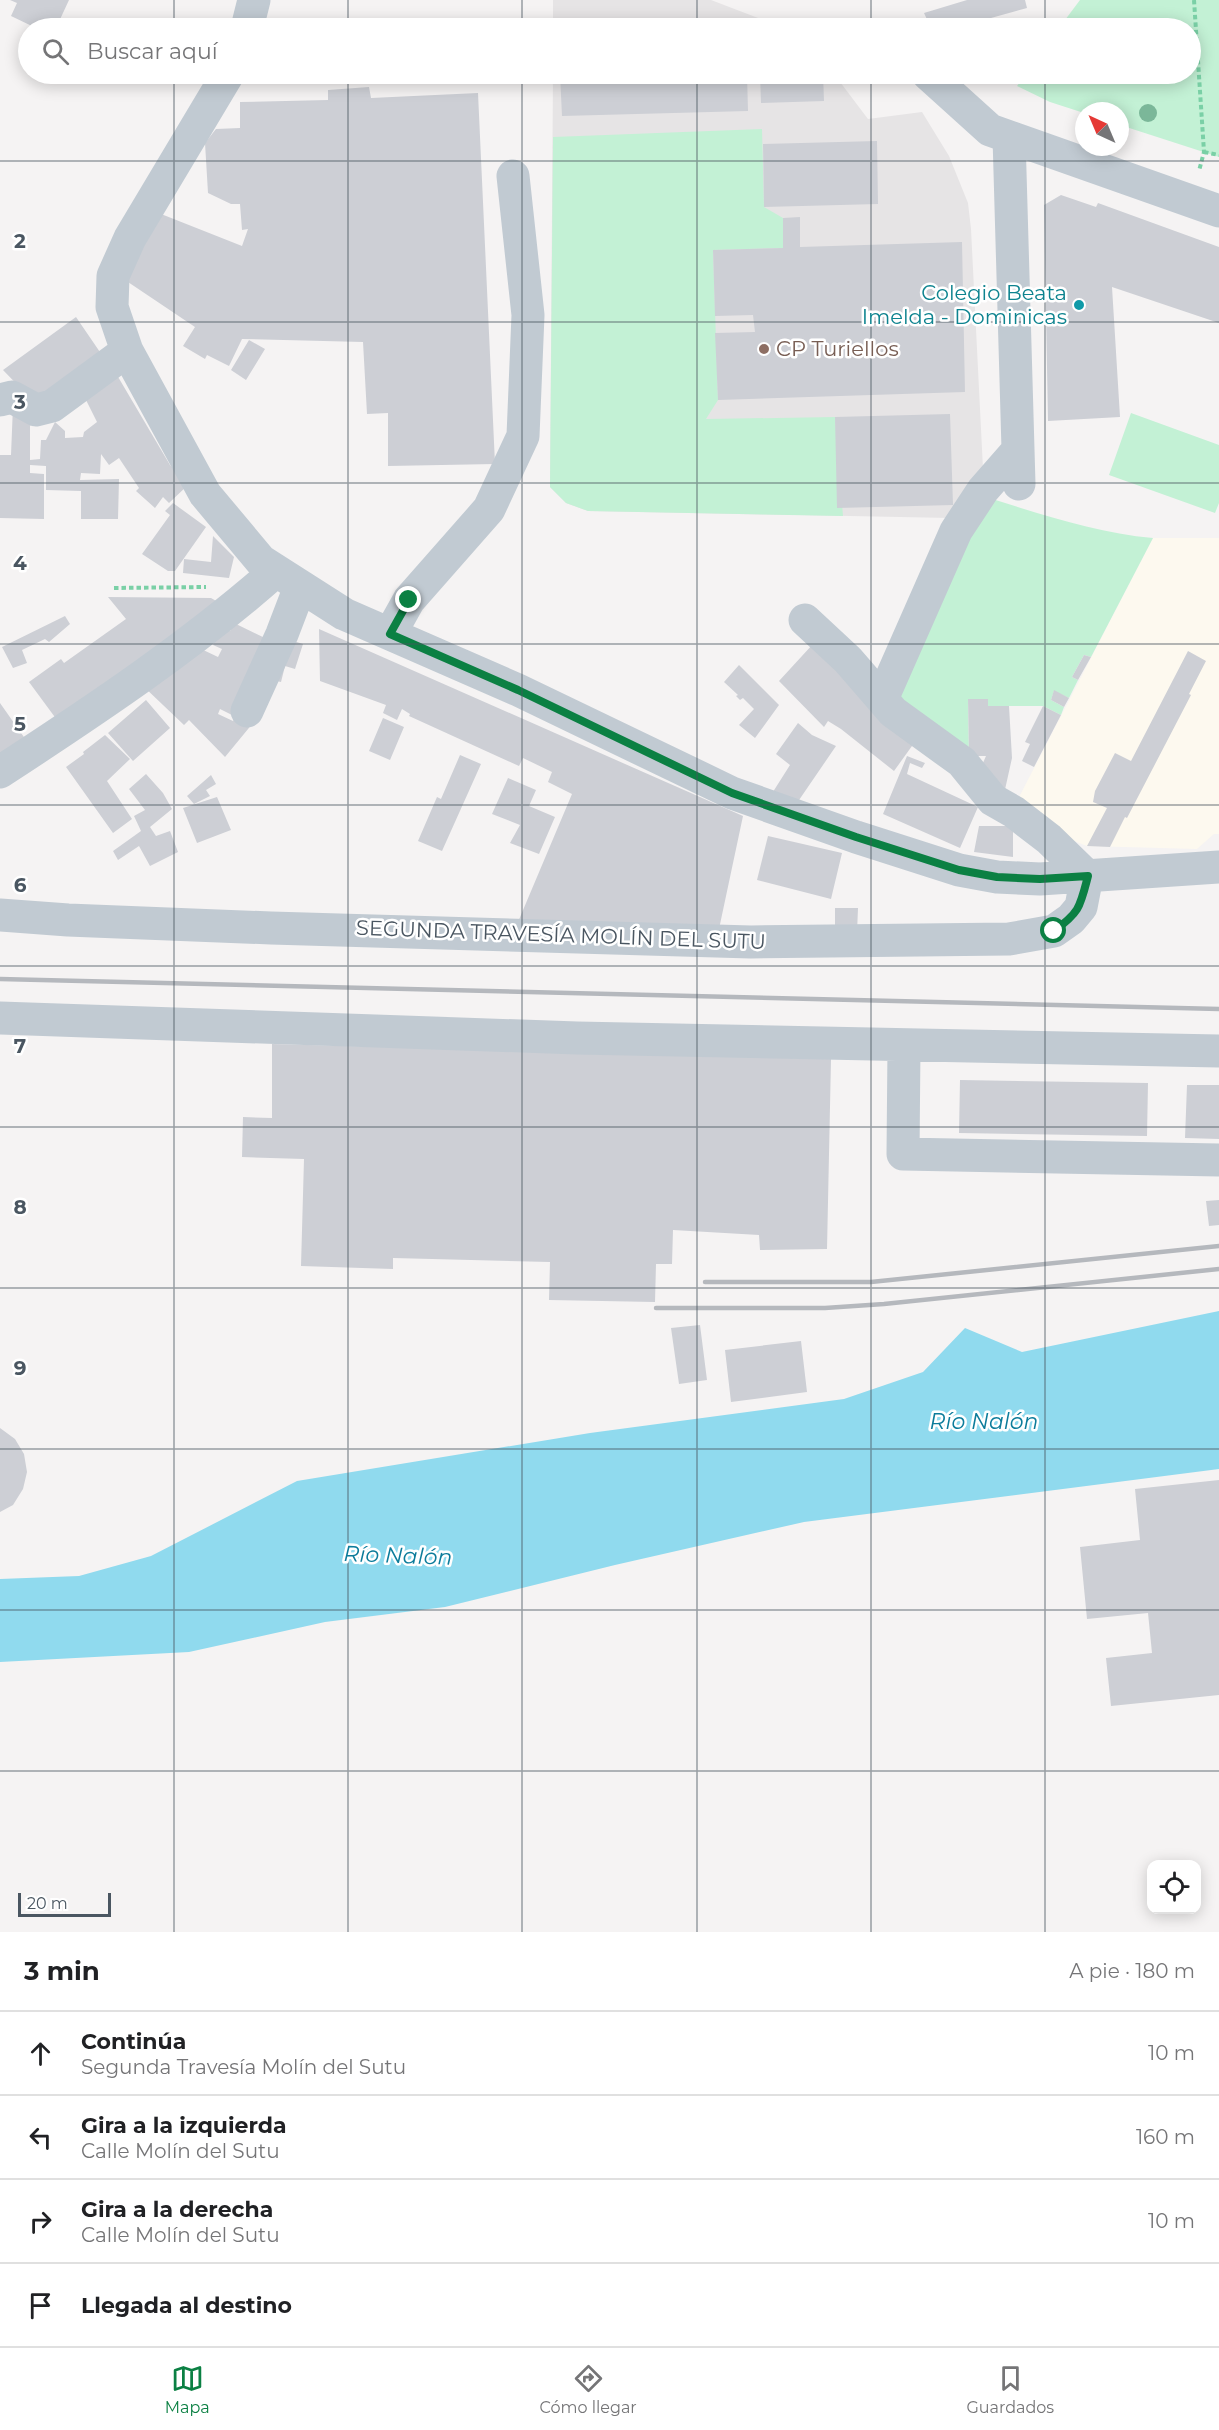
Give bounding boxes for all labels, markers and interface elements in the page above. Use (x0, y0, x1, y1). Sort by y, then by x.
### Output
search box (18, 18, 1201, 84)
icon: search (39, 35, 72, 68)
text: Buscar aquí (87, 38, 218, 65)
north arrow (1075, 102, 1129, 156)
text: 2 (14, 229, 26, 253)
place label: Colegio Beata Imelda - Dominicas (862, 280, 1067, 329)
marker: Colegio Beata Imelda - Dominicas (1072, 298, 1086, 312)
place label: CP Turiellos (776, 336, 899, 361)
marker: CP Turiellos (757, 342, 771, 356)
text: 3 (13, 390, 26, 414)
text: 4 (13, 551, 27, 575)
route end (395, 586, 421, 612)
text: 5 (14, 712, 26, 736)
text: 6 (14, 873, 27, 897)
street label: SEGUNDA TRAVESÍA MOLÍN DEL SUTU (356, 915, 766, 954)
route start (1040, 917, 1066, 943)
text: 7 (14, 1034, 26, 1058)
text: 8 (13, 1195, 27, 1219)
text: 9 (14, 1356, 26, 1380)
water label: Río Nalón (930, 1408, 1038, 1435)
water label: Río Nalón (343, 1540, 453, 1571)
map controls (1147, 1860, 1201, 1914)
button: locate (1147, 1860, 1201, 1914)
scale bar (18, 1890, 111, 1918)
text: 20 m (27, 1894, 68, 1913)
text: 3 min (24, 1955, 100, 1987)
text: A pie · 180 m (1069, 1959, 1195, 1983)
text: Continúa (81, 2028, 186, 2055)
icon: ahead (24, 2037, 57, 2070)
text: 10 m (1148, 2041, 1195, 2065)
text: Segunda Travesía Molín del Sutu (81, 2055, 406, 2079)
text: Gira a la izquierda (81, 2112, 287, 2139)
icon: left (24, 2121, 57, 2154)
text: 160 m (1136, 2125, 1195, 2149)
text: Calle Molín del Sutu (81, 2139, 280, 2163)
text: Gira a la derecha (81, 2196, 273, 2223)
icon: right (24, 2205, 57, 2238)
text: 10 m (1148, 2209, 1195, 2233)
text: Calle Molín del Sutu (81, 2223, 280, 2247)
icon: arrive (24, 2289, 57, 2322)
text: Llegada al destino (81, 2292, 292, 2319)
tab: Mapa (165, 2362, 210, 2417)
tab: Cómo llegar (539, 2362, 637, 2417)
tab: Guardados (966, 2362, 1054, 2417)

